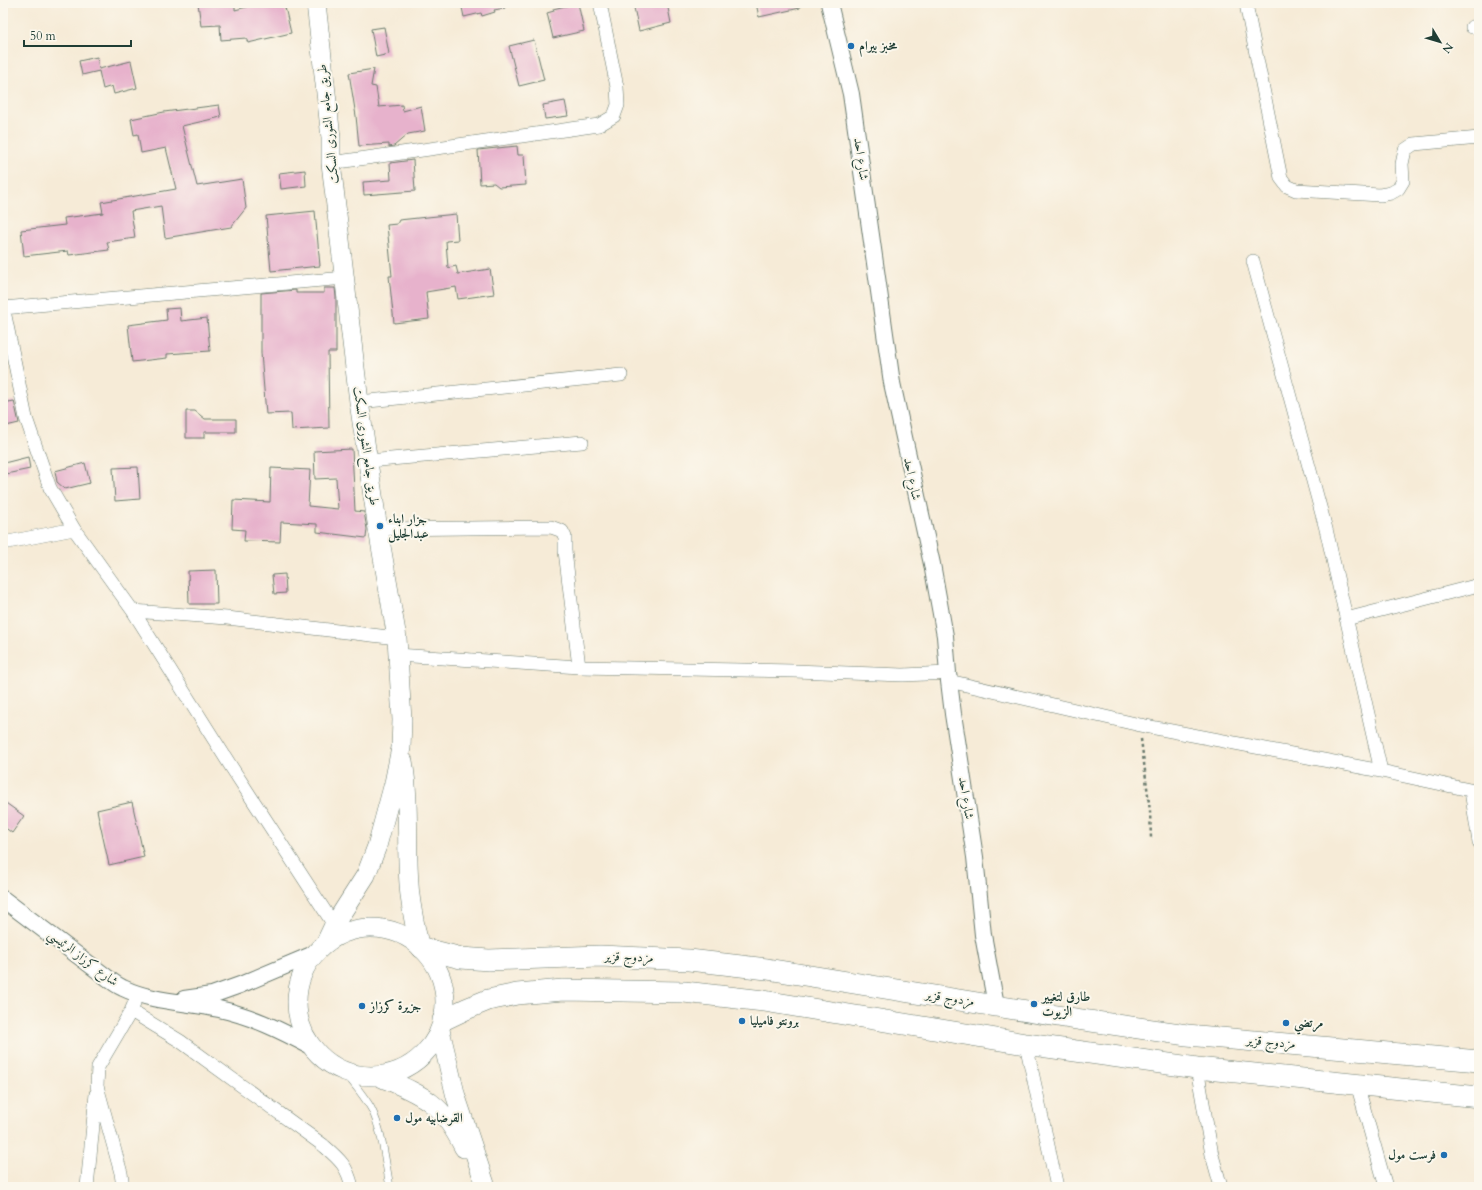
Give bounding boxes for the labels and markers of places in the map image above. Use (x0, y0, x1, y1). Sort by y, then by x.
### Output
place label: مخبز بيرام (859, 37, 898, 57)
marker: مخبز بيرام (846, 41, 856, 51)
place label: جزار ابناء عبدالجليل (388, 510, 429, 543)
marker: جزار ابناء عبدالجليل (375, 521, 385, 531)
place label: طارق لتغيير الزيوت (1040, 988, 1090, 1021)
place label: جزيرة كرزاز (368, 997, 422, 1015)
marker: طارق لتغيير الزيوت (1029, 999, 1039, 1009)
marker: جزيرة كرزاز (357, 1001, 367, 1011)
place label: برونتو فاميليا (750, 1012, 800, 1030)
place label: مرتضي (1294, 1014, 1324, 1035)
marker: برونتو فاميليا (737, 1016, 747, 1026)
marker: مرتضي (1281, 1018, 1291, 1028)
place label: القرضابيه مول (405, 1109, 463, 1127)
marker: القرضابيه مول (392, 1113, 402, 1123)
place label: فرست مول (1388, 1146, 1436, 1164)
marker: فرست مول (1439, 1150, 1449, 1160)

